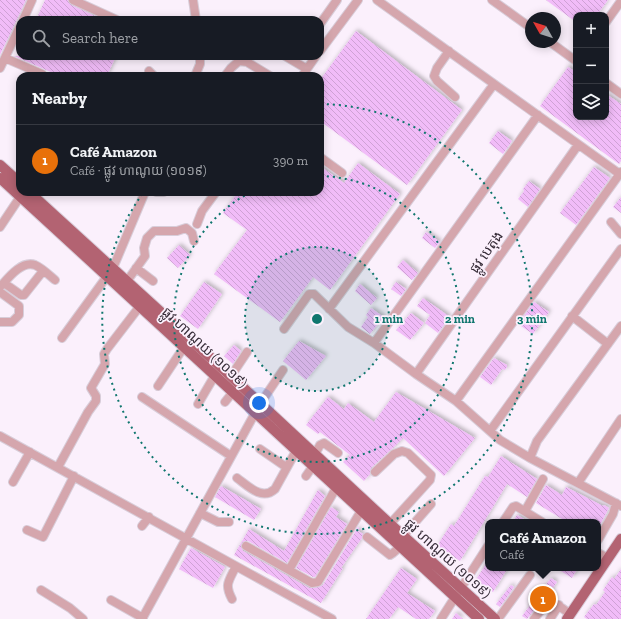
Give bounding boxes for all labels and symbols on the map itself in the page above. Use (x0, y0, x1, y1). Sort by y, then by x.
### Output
north arrow (525, 12, 561, 48)
street label: ផ្លូវ បេតុង (466, 228, 510, 278)
street label: ផ្លូវ ហាណូយ (១០១៩) (156, 303, 251, 394)
centre of rings (310, 312, 324, 326)
text: 1 min (375, 312, 403, 326)
text: 2 min (445, 312, 475, 326)
text: 3 min (517, 312, 547, 326)
your location (249, 393, 269, 413)
street label: ផ្លូវ ហាណូយ (១០១៩) (399, 515, 495, 604)
pin: 1 (530, 584, 556, 614)

